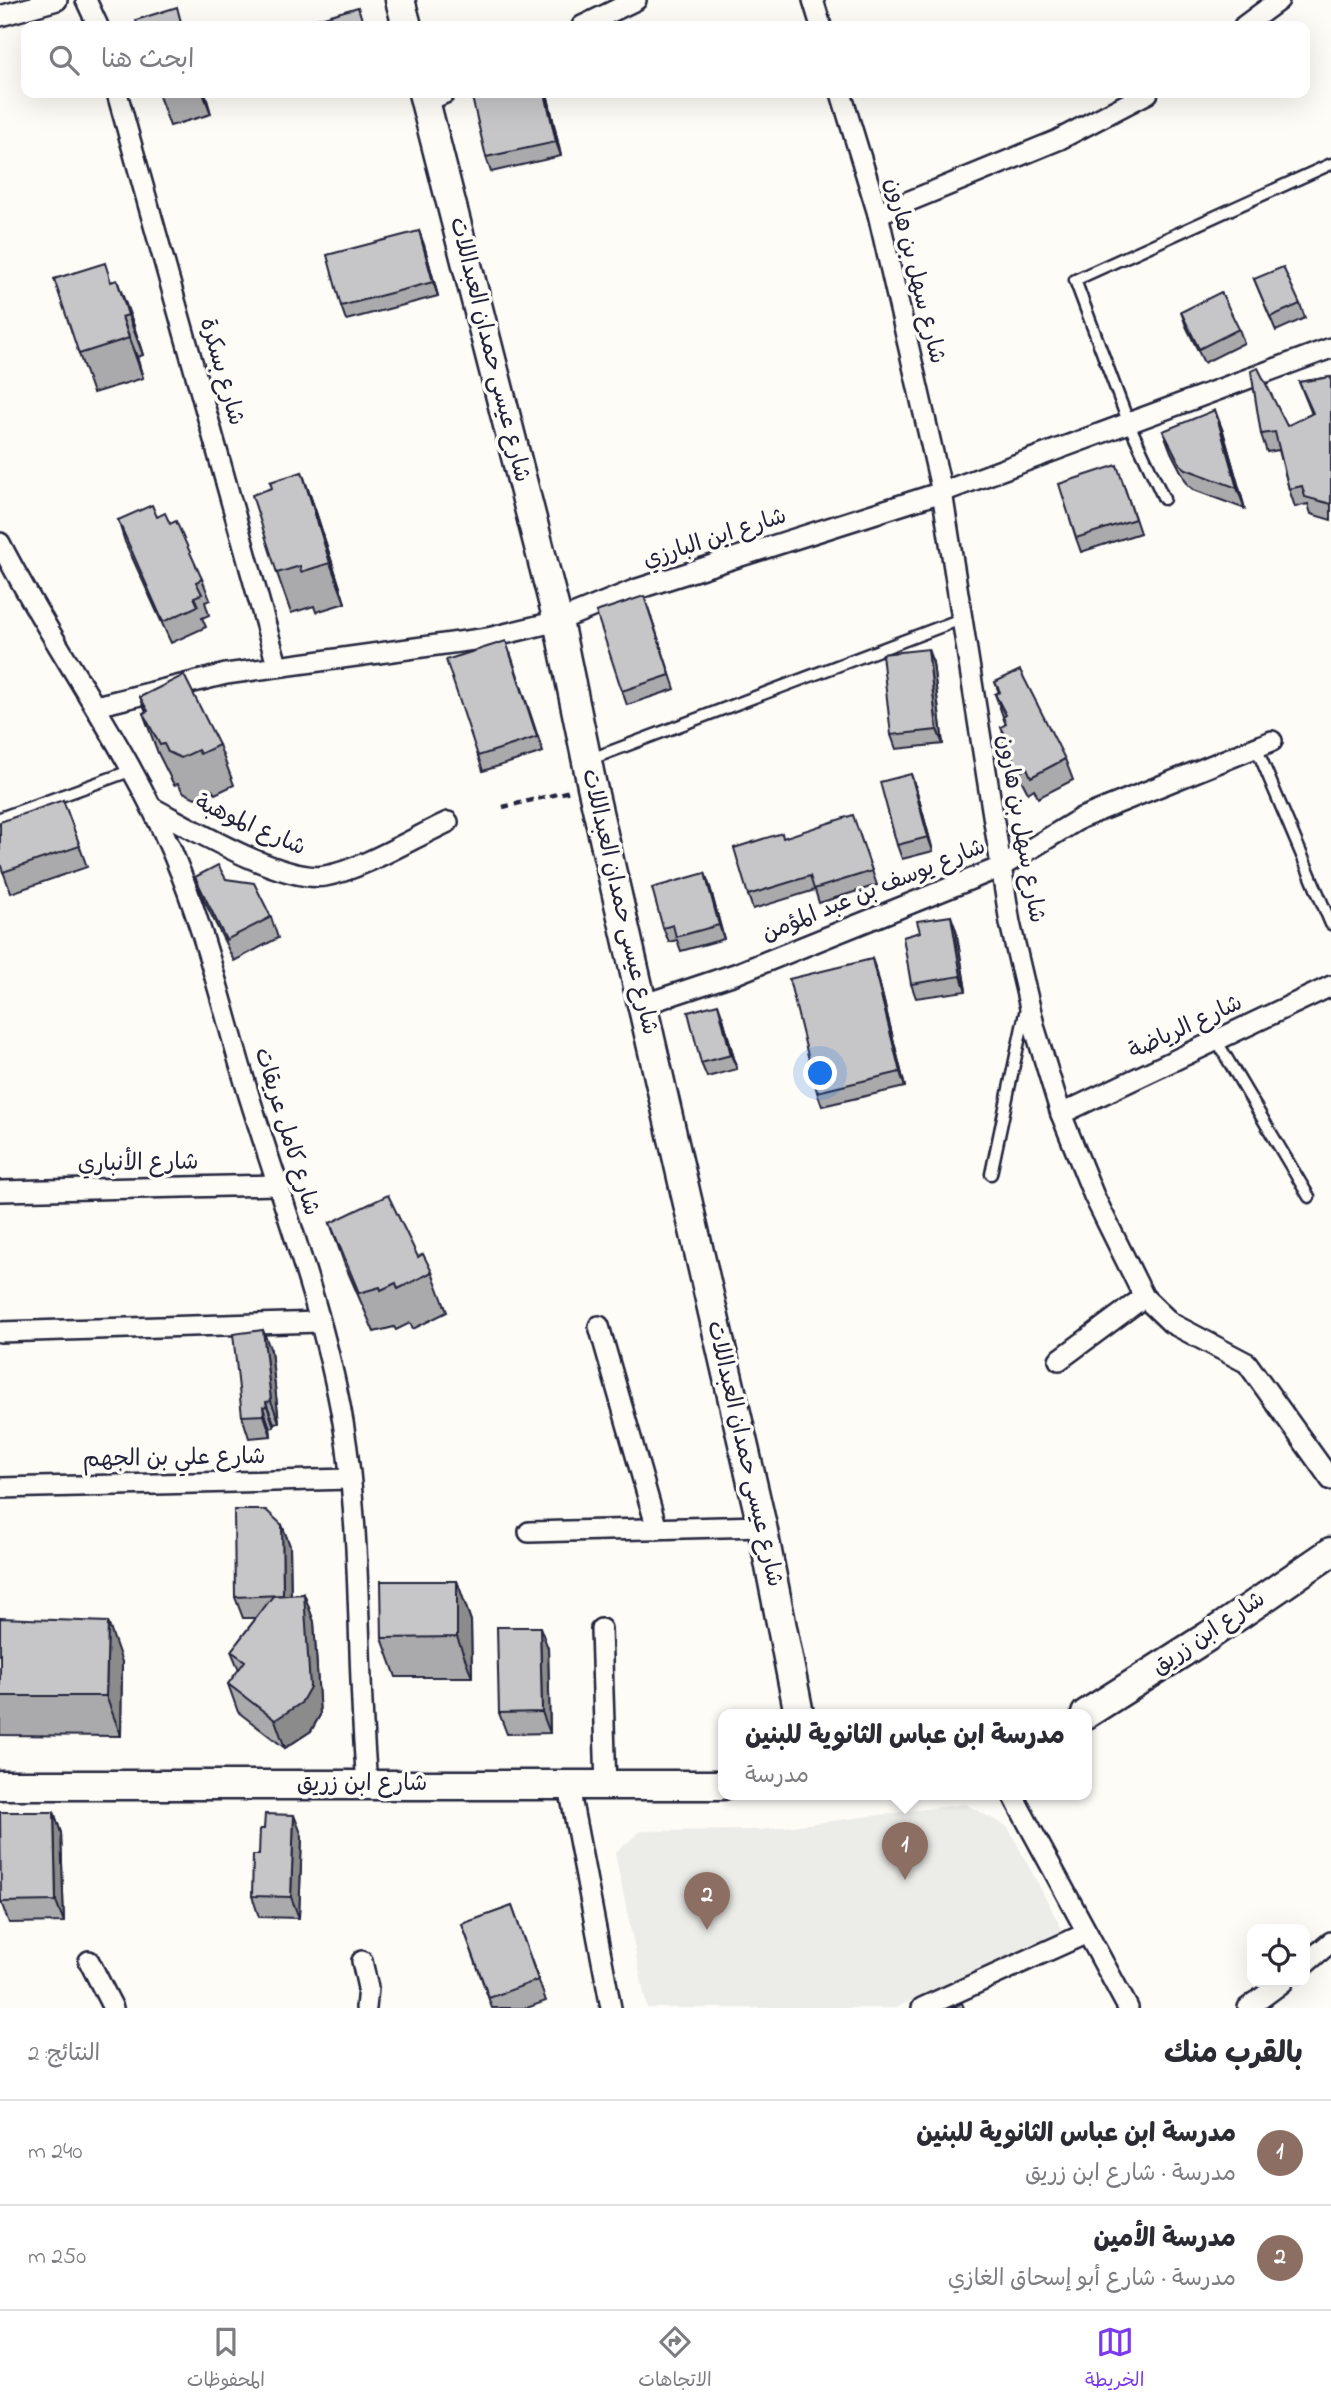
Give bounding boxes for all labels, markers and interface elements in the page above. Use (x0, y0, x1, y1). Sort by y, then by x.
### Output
search box (21, 21, 1310, 98)
icon: search (45, 41, 83, 79)
text: ابحث هنا (101, 42, 194, 80)
street label: شارع سهل بن هارون (875, 175, 953, 367)
street label: شارع عيسى حمدان العبداللات (440, 214, 538, 486)
street label: شارع بسكرة (190, 314, 252, 430)
street label: شارع ابن البارزي (639, 500, 791, 578)
street label: شارع سهل بن هارون (987, 732, 1053, 926)
street label: شارع عيسى حمدان العبداللات (572, 766, 666, 1038)
street label: شارع الموهبة (189, 787, 311, 865)
street label: شارع يوسف بن عبد المؤمن (757, 831, 991, 951)
street label: شارع الرياضة (1124, 987, 1248, 1069)
street label: شارع كامل عريقات (245, 1044, 327, 1220)
your location (803, 1056, 837, 1090)
street label: شارع الأنباري (77, 1144, 199, 1182)
street label: شارع عيسى حمدان العبداللات (697, 1318, 791, 1590)
street label: شارع علي بن الجهم (82, 1441, 266, 1479)
street label: شارع ابن زريق (1146, 1584, 1272, 1684)
popup (718, 1709, 1092, 1800)
text: مدرسة ابن عباس الثانوية للبنين (745, 1718, 1065, 1756)
text: مدرسة (745, 1760, 809, 1793)
street label: شارع ابن زريق (297, 1768, 427, 1801)
pin: 1 (882, 1822, 928, 1880)
pin: 2 (684, 1872, 730, 1930)
map controls (1247, 1924, 1310, 1987)
button: locate (1247, 1924, 1310, 1987)
text: بالقرب منك (1164, 2033, 1303, 2077)
text: النتائج: 2 (28, 2038, 100, 2071)
text: مدرسة ابن عباس الثانوية للبنين (916, 2116, 1236, 2154)
text: 240 m (28, 2136, 82, 2169)
text: 1 (1276, 2136, 1284, 2169)
text: مدرسة · شارع ابن زريق (1025, 2158, 1236, 2191)
text: مدرسة الأمين (1094, 2221, 1236, 2259)
text: 250 m (28, 2241, 86, 2274)
text: 2 (1274, 2241, 1286, 2274)
text: مدرسة · شارع أبو إسحاق الغازي (948, 2263, 1236, 2296)
tab: المحفوظات (187, 2323, 265, 2396)
tab: الاتجاهات (638, 2323, 712, 2396)
tab: الخريطة (1085, 2323, 1144, 2396)

